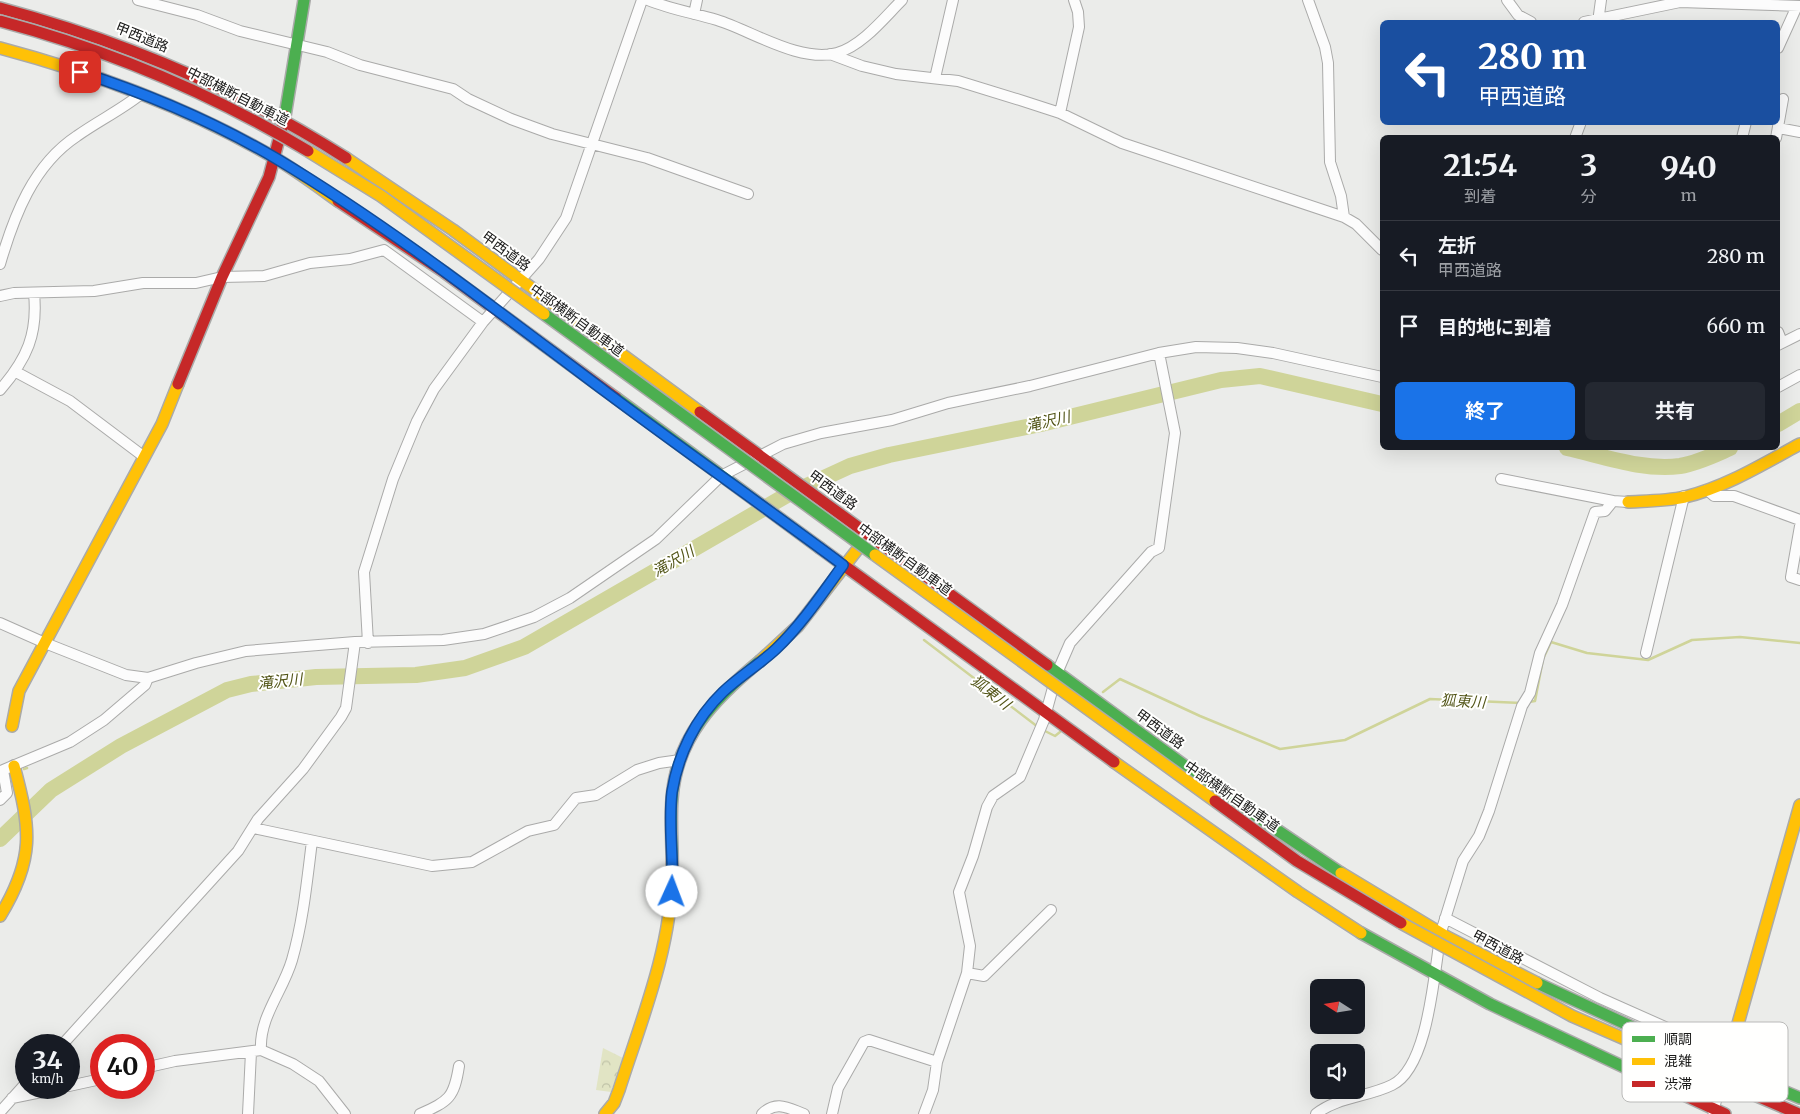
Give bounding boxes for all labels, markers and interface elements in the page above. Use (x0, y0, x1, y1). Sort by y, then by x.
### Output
street label: 甲西道路 (113, 18, 171, 56)
text: 280 m (1478, 35, 1586, 79)
icon: left (1395, 40, 1460, 105)
pin (59, 51, 101, 93)
icon: arrive (66, 58, 94, 86)
street label: 中部横断自動車道 (184, 63, 292, 129)
text: 甲西道路 (1478, 82, 1566, 110)
text: 21:54 (1443, 146, 1517, 184)
text: 3 (1580, 146, 1597, 184)
text: 940 (1661, 148, 1717, 186)
text: m (1681, 185, 1697, 205)
text: 到着 (1464, 186, 1496, 206)
text: 分 (1581, 186, 1597, 206)
street label: 甲西道路 (478, 227, 534, 275)
text: 左折 (1438, 233, 1476, 257)
icon: left (1395, 242, 1423, 270)
text: 280 m (1707, 244, 1765, 268)
text: 甲西道路 (1438, 260, 1502, 280)
street label: 中部横断自動車道 (526, 280, 628, 360)
icon: arrive (1395, 312, 1423, 340)
text: 660 m (1706, 314, 1765, 338)
text: 目的地に到着 (1438, 315, 1552, 339)
button: 終了 (1395, 382, 1575, 440)
button: 共有 (1585, 382, 1765, 440)
water label: 滝沢川 (1024, 406, 1074, 435)
street label: 甲西道路 (805, 466, 861, 514)
street label: 中部横断自動車道 (854, 519, 956, 599)
water label: 滝沢川 (649, 541, 699, 580)
water label: 滝沢川 (257, 669, 305, 693)
water label: 狐東川 (967, 671, 1016, 715)
water label: 狐東川 (1440, 690, 1488, 712)
street label: 甲西道路 (1132, 705, 1188, 753)
street label: 中部横断自動車道 (1181, 757, 1283, 835)
position arrow (645, 865, 697, 917)
street label: 甲西道路 (1469, 926, 1527, 968)
north arrow (1310, 979, 1365, 1034)
map controls (1310, 979, 1365, 1099)
legend (1622, 1022, 1788, 1102)
text: 順調 (1664, 1030, 1692, 1048)
speed limit sign: 40 (90, 1034, 155, 1099)
text: 34 (33, 1044, 62, 1076)
button: sound (1310, 1044, 1365, 1099)
text: 混雑 (1664, 1052, 1692, 1070)
text: km/h (32, 1071, 63, 1086)
text: 渋滞 (1664, 1075, 1692, 1093)

